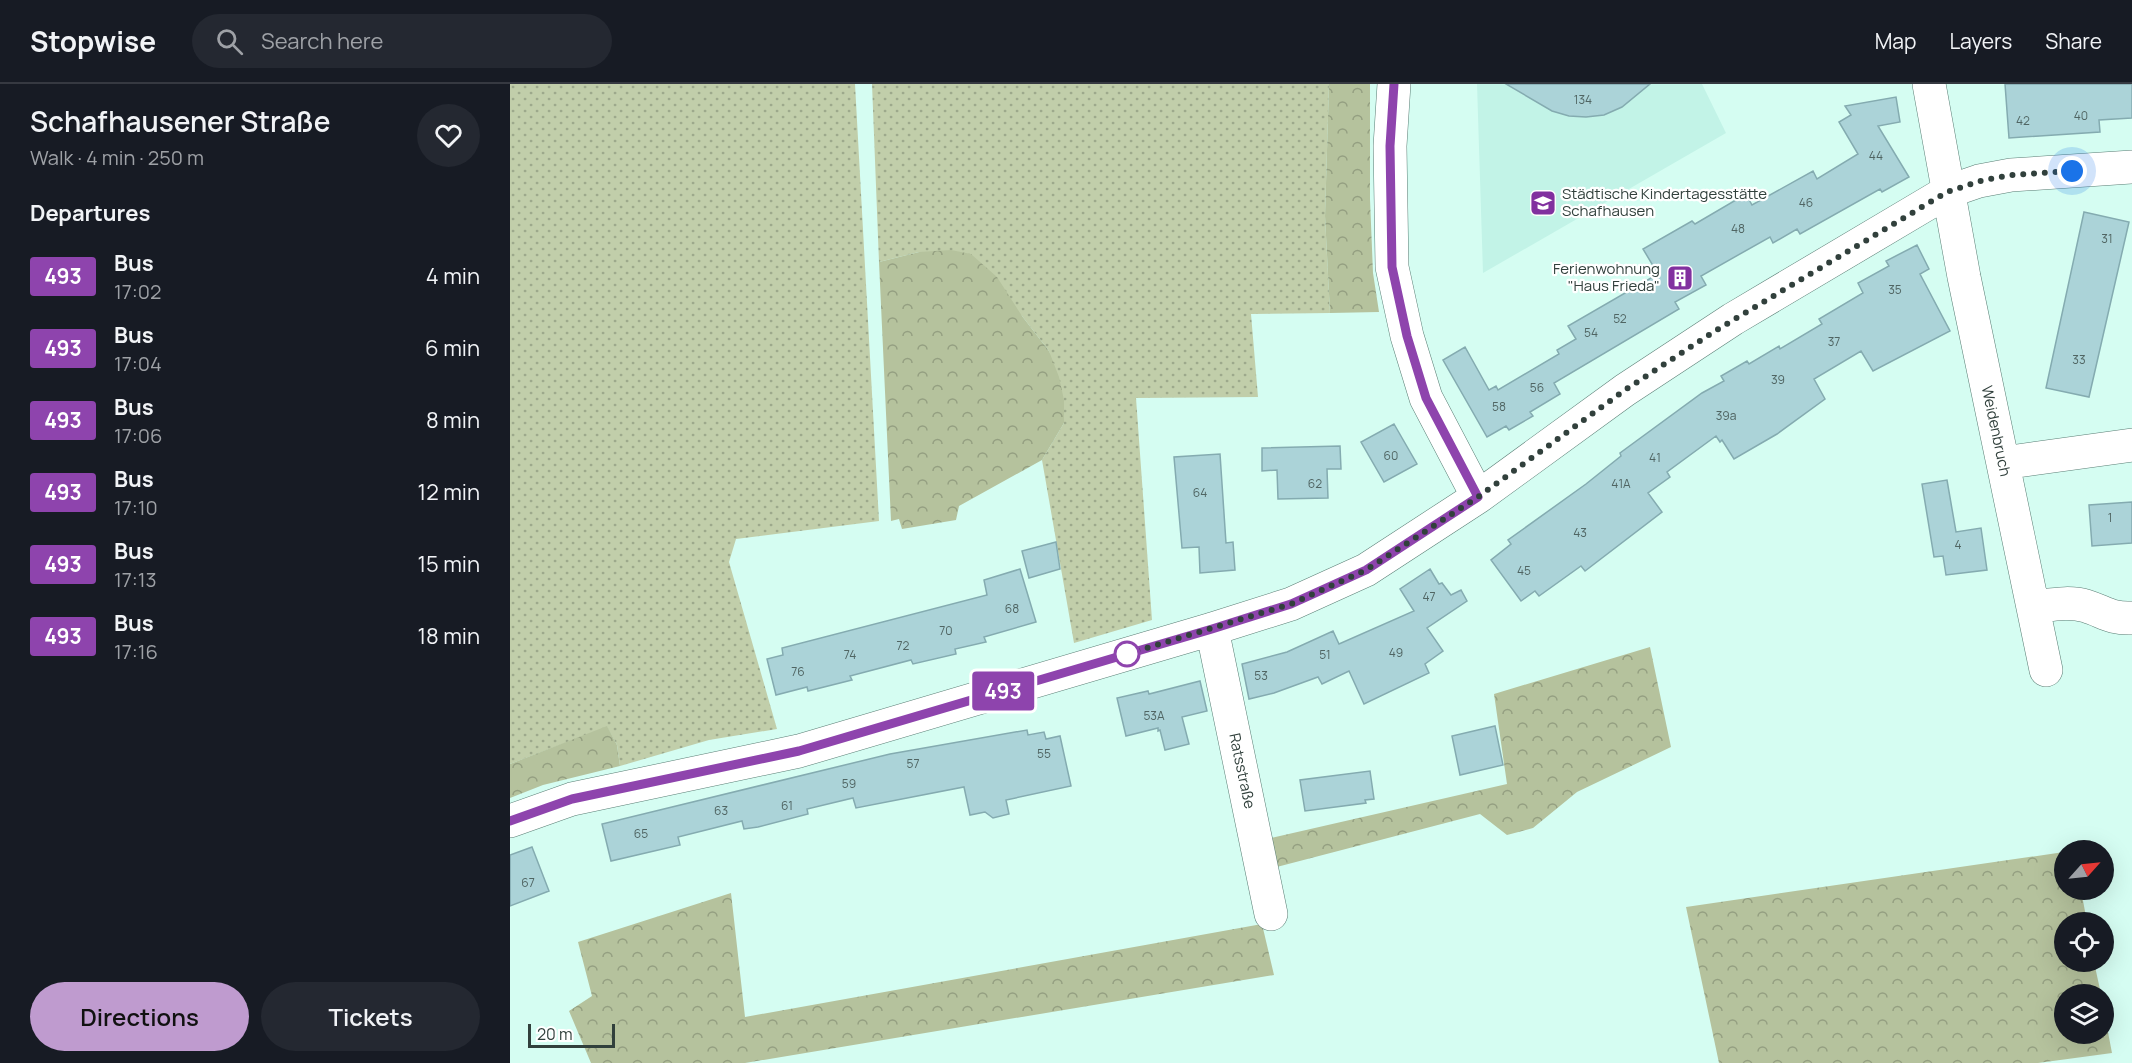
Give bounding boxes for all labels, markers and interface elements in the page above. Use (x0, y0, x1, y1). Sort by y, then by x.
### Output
search box (192, 14, 612, 68)
text: Stopwise (30, 22, 156, 60)
icon: search (213, 25, 246, 58)
text: Search here (261, 26, 383, 56)
text: Map (1875, 27, 1916, 55)
text: Layers (1949, 27, 2012, 55)
text: Share (2045, 27, 2102, 55)
house number: 134 (1574, 91, 1592, 108)
text: Schafhausener Straße (30, 102, 331, 140)
button: heart (417, 104, 480, 167)
house number: 40 (2074, 107, 2088, 124)
house number: 42 (2016, 112, 2030, 129)
text: Walk · 4 min · 250 m (30, 144, 204, 171)
house number: 44 (1869, 147, 1883, 164)
your location (2057, 156, 2087, 186)
place label: Städtische Kindertagesstätte Schafhausen (1562, 183, 1767, 221)
school or university icon: Städtische Kindertagesstätte Schafhausen (1528, 188, 1558, 218)
house number: 46 (1799, 194, 1813, 211)
text: Departures (30, 198, 150, 228)
house number: 48 (1731, 220, 1745, 237)
house number: 31 (2101, 230, 2113, 247)
text: Bus (114, 248, 154, 278)
place label: Ferienwohnung "Haus Frieda" (1553, 258, 1660, 296)
text: 4 min (426, 261, 480, 291)
text: 493 (44, 262, 82, 290)
building icon: Ferienwohnung "Haus Frieda" (1665, 263, 1695, 293)
text: 17:02 (114, 278, 161, 305)
house number: 35 (1888, 281, 1902, 298)
house number: 52 (1613, 310, 1627, 327)
text: Bus (114, 320, 154, 350)
house number: 54 (1584, 324, 1598, 341)
text: 6 min (425, 333, 480, 363)
house number: 37 (1828, 333, 1840, 350)
text: 493 (44, 334, 82, 362)
text: 17:04 (114, 350, 162, 377)
house number: 33 (2072, 351, 2086, 368)
house number: 39 (1771, 371, 1785, 388)
house number: 56 (1530, 379, 1544, 396)
street label: Weidenbruch (1977, 384, 2016, 478)
text: Bus (114, 392, 154, 422)
house number: 58 (1492, 398, 1506, 415)
text: 8 min (426, 405, 480, 435)
text: 493 (44, 406, 82, 434)
house number: 39a (1716, 407, 1736, 424)
text: 17:06 (114, 422, 162, 449)
house number: 60 (1384, 447, 1398, 464)
house number: 41 (1649, 449, 1661, 466)
text: Bus (114, 464, 154, 494)
house number: 62 (1308, 475, 1322, 492)
house number: 41A (1611, 475, 1631, 492)
text: 12 min (418, 477, 480, 507)
text: 493 (44, 478, 82, 506)
house number: 64 (1193, 484, 1207, 501)
text: 17:10 (114, 494, 158, 521)
house number: 1 (2108, 509, 2112, 526)
house number: 43 (1573, 524, 1587, 541)
text: Bus (114, 536, 154, 566)
house number: 4 (1954, 536, 1962, 553)
text: 15 min (417, 549, 480, 579)
text: 493 (44, 550, 82, 578)
house number: 45 (1517, 562, 1531, 579)
text: 17:13 (114, 566, 157, 593)
house number: 47 (1422, 588, 1436, 605)
house number: 68 (1005, 600, 1019, 617)
text: Bus (114, 608, 154, 638)
text: 18 min (417, 621, 480, 651)
text: 493 (44, 622, 82, 650)
house number: 70 (939, 622, 953, 639)
house number: 72 (897, 637, 910, 654)
text: 17:16 (114, 638, 158, 665)
unlabelled marker (1114, 641, 1140, 667)
house number: 49 (1389, 644, 1403, 661)
house number: 74 (844, 646, 856, 663)
house number: 51 (1319, 646, 1331, 663)
house number: 76 (791, 663, 805, 680)
house number: 53 (1254, 667, 1268, 684)
line badge: 493 (968, 672, 1038, 710)
text: 493 (984, 677, 1022, 705)
house number: 53A (1143, 707, 1165, 724)
street label: Ratsstraße (1224, 731, 1261, 811)
house number: 55 (1037, 745, 1051, 762)
house number: 57 (907, 755, 919, 772)
house number: 59 (842, 775, 856, 792)
house number: 61 (781, 797, 793, 814)
house number: 63 (714, 802, 728, 819)
house number: 65 (634, 825, 648, 842)
north arrow (2054, 840, 2114, 900)
map controls (2054, 840, 2114, 1044)
house number: 67 (521, 874, 535, 891)
button: locate (2054, 912, 2114, 972)
button: Directions (30, 982, 249, 1051)
button: Tickets (261, 982, 480, 1051)
button: layers (2054, 984, 2114, 1044)
scale bar (528, 1021, 615, 1048)
text: 20 m (537, 1023, 573, 1045)

